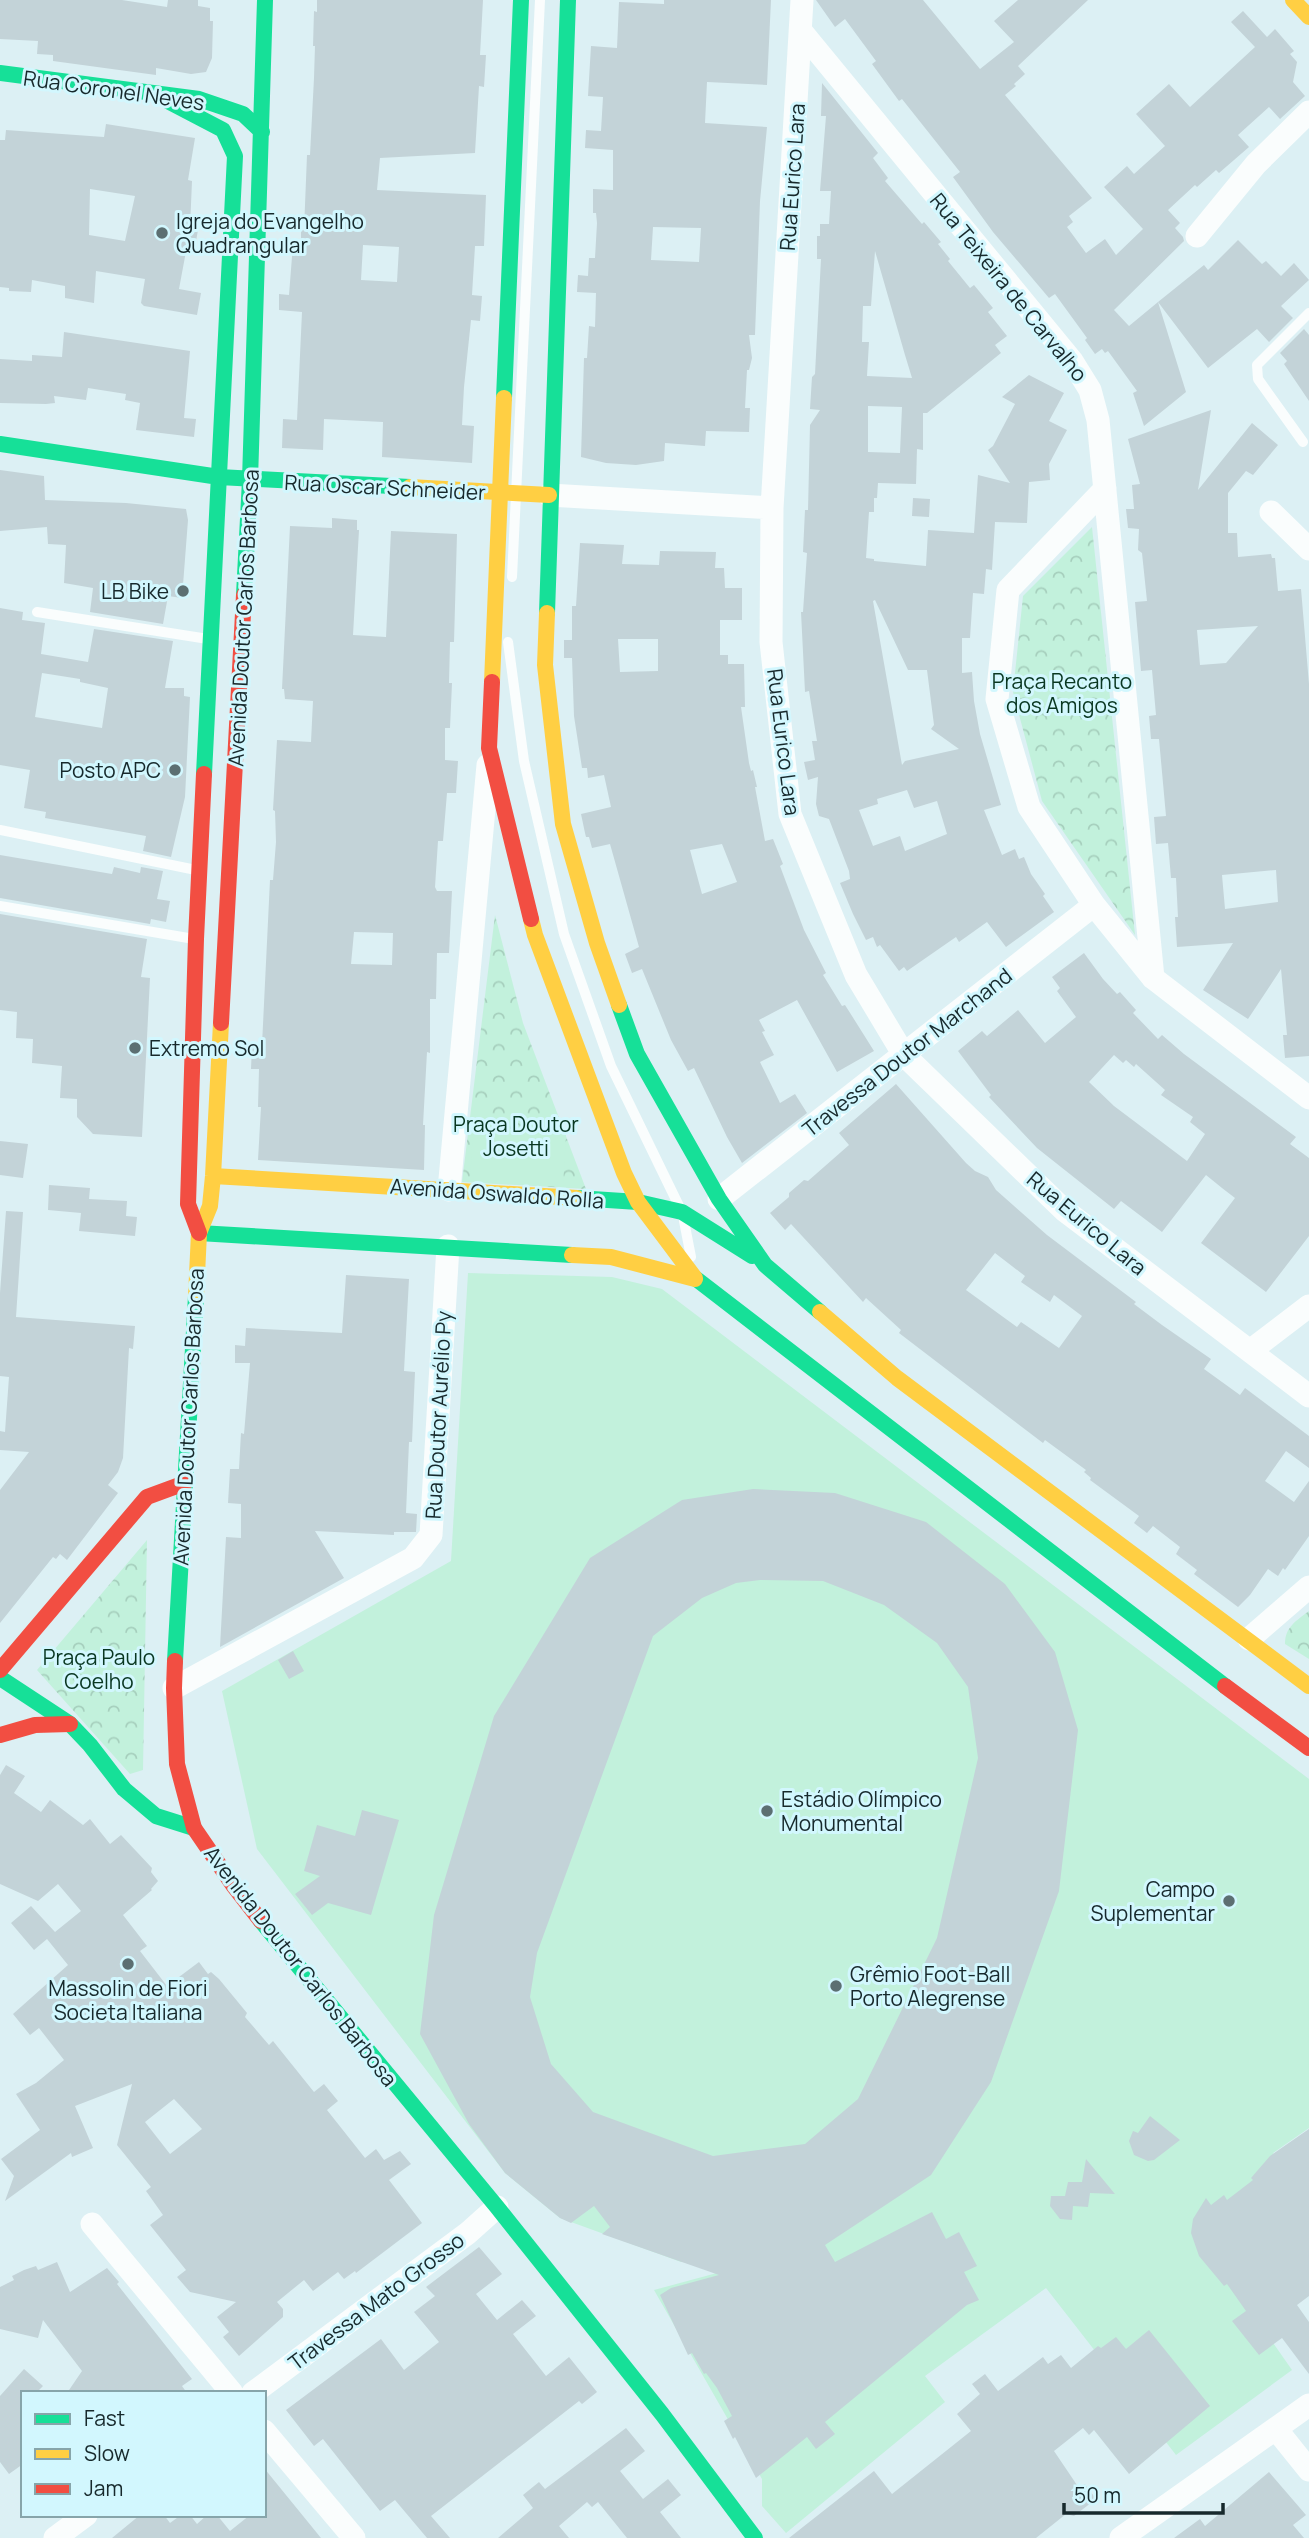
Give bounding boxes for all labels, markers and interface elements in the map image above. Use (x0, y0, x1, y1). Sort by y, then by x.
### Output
street label: Rua Coronel Neves (22, 63, 206, 117)
street label: Rua Eurico Lara (773, 102, 811, 252)
street label: Rua Teixeira de Carvalho (924, 187, 1094, 387)
place label: Igreja do Evangelho Quadrangular (176, 207, 364, 259)
marker: Igreja do Evangelho Quadrangular (154, 225, 170, 241)
street label: Rua Oscar Schneider (284, 468, 487, 506)
street label: Avenida Doutor Carlos Barbosa (221, 469, 265, 767)
place label: LB Bike (101, 577, 169, 605)
marker: LB Bike (175, 583, 191, 599)
street label: Rua Eurico Lara (761, 667, 807, 817)
park label: Praça Recanto dos Amigos (992, 667, 1132, 719)
place label: Posto APC (59, 756, 161, 784)
marker: Posto APC (167, 762, 183, 778)
street label: Travessa Doutor Marchand (796, 961, 1018, 1143)
place label: Extremo Sol (149, 1034, 264, 1062)
marker: Extremo Sol (127, 1040, 143, 1056)
park label: Praça Doutor Josetti (453, 1110, 579, 1162)
street label: Rua Eurico Lara (1021, 1165, 1153, 1281)
street label: Avenida Oswaldo Rolla (389, 1172, 605, 1214)
street label: Avenida Doutor Carlos Barbosa (166, 1268, 210, 1566)
street label: Rua Doutor Aurélio Py (419, 1310, 457, 1520)
park label: Praça Paulo Coelho (43, 1643, 155, 1695)
place label: Estádio Olímpico Monumental (781, 1785, 942, 1837)
marker: Estádio Olímpico Monumental (759, 1803, 775, 1819)
street label: Avenida Doutor Carlos Barbosa (198, 1840, 404, 2092)
place label: Campo Suplementar (1090, 1875, 1215, 1927)
marker: Campo Suplementar (1221, 1893, 1237, 1909)
marker: Massolin de Fiori Societa Italiana (120, 1956, 136, 1972)
place label: Grêmio Foot-Ball Porto Alegrense (850, 1960, 1010, 2012)
place label: Massolin de Fiori Societa Italiana (48, 1974, 208, 2026)
marker: Grêmio Foot-Ball Porto Alegrense (828, 1978, 844, 1994)
street label: Travessa Mato Grosso (282, 2226, 470, 2376)
legend (21, 2391, 266, 2517)
text: Fast (84, 2404, 125, 2432)
text: Slow (84, 2439, 130, 2467)
scale bar (1064, 2472, 1223, 2516)
text: Jam (84, 2474, 123, 2502)
text: 50 m (1074, 2481, 1121, 2509)

